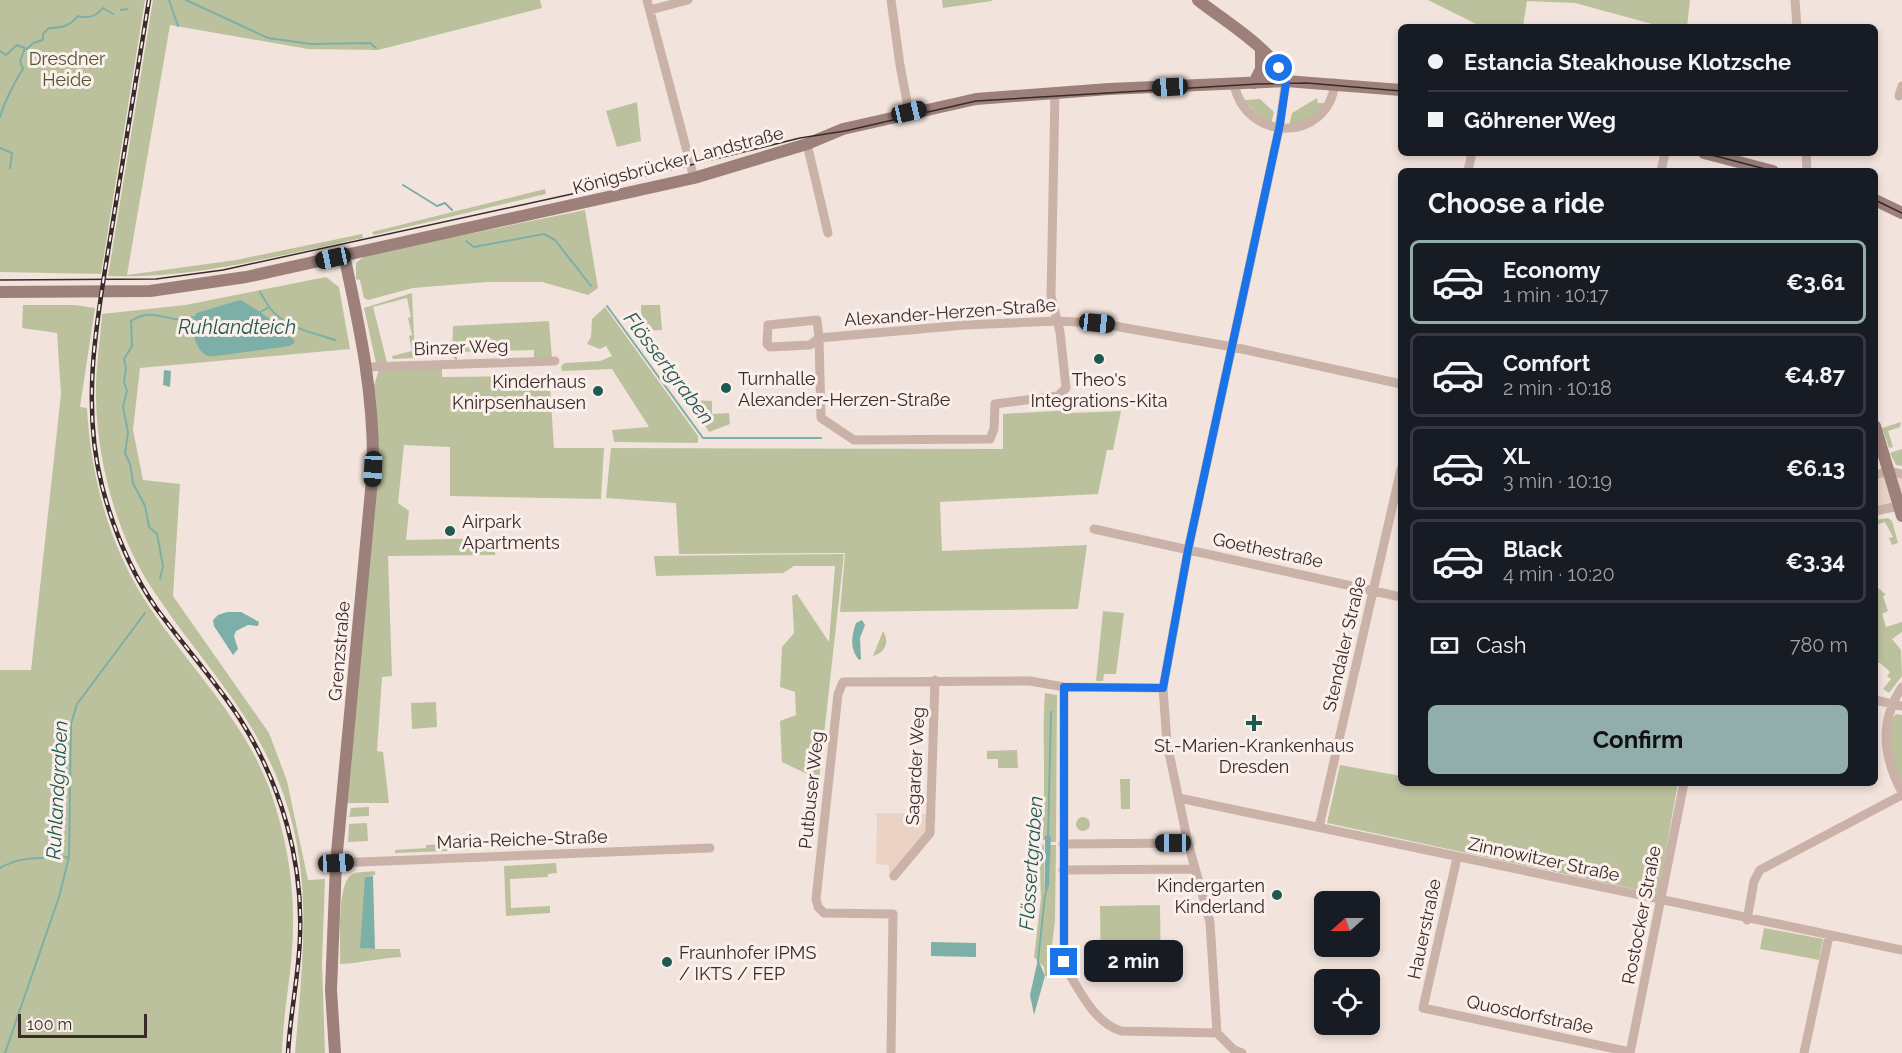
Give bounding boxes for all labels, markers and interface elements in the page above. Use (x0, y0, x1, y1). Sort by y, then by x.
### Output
park label: Dresdner Heide (29, 48, 106, 90)
text: Estancia Steakhouse Klotzsche (1464, 49, 1791, 75)
route start (1265, 54, 1292, 81)
car (1152, 77, 1188, 97)
car (889, 99, 929, 125)
text: Göhrener Weg (1464, 107, 1616, 133)
street label: Königsbrücker Landstraße (570, 122, 786, 198)
text: Choose a ride (1428, 188, 1604, 219)
car (314, 245, 352, 271)
icon: car (1431, 255, 1485, 309)
text: Economy (1503, 257, 1601, 283)
text: €3.61 (1786, 269, 1845, 295)
text: 1 min · 10:17 (1503, 283, 1609, 307)
street label: Alexander-Herzen-Straße (843, 294, 1057, 330)
water label: Flössertgraben (619, 307, 719, 429)
car (1078, 312, 1116, 334)
water label: Ruhlandteich (178, 315, 296, 339)
street label: Binzer Weg (413, 335, 509, 359)
icon: car (1431, 348, 1485, 402)
text: Comfort (1503, 350, 1590, 376)
marker: Theo's Integrations-Kita (1092, 352, 1106, 366)
text: €4.87 (1784, 362, 1845, 388)
place label: Turnhalle Alexander-Herzen-Straße (738, 368, 951, 410)
place label: Theo's Integrations-Kita (1030, 369, 1168, 411)
place label: Kinderhaus Knirpsenhausen (452, 371, 586, 413)
text: 2 min · 10:18 (1503, 376, 1612, 400)
marker: Turnhalle Alexander-Herzen-Straße (719, 381, 733, 395)
marker: Kinderhaus Knirpsenhausen (591, 384, 605, 398)
icon: car (1431, 441, 1485, 495)
text: XL (1503, 443, 1530, 469)
car (363, 451, 383, 487)
text: €6.13 (1786, 455, 1845, 481)
text: 3 min · 10:19 (1503, 469, 1612, 493)
place label: Airpark Apartments (462, 511, 560, 553)
marker: Airpark Apartments (443, 524, 457, 538)
street label: Goethestraße (1211, 528, 1326, 572)
icon: car (1431, 534, 1485, 588)
text: Black (1503, 536, 1562, 562)
text: €3.34 (1785, 548, 1845, 574)
text: 4 min · 10:20 (1503, 562, 1615, 586)
street label: Stendaler Straße (1318, 574, 1370, 714)
street label: Grenzstraße (324, 600, 354, 702)
icon: cash (1428, 629, 1461, 662)
text: Cash (1476, 632, 1527, 658)
text: 780 m (1790, 633, 1848, 657)
button: Confirm (1428, 705, 1848, 774)
street label: Sagarder Weg (901, 706, 929, 826)
marker: St.-Marien-Krankenhaus Dresden (1245, 714, 1263, 732)
water label: Ruhlandgraben (41, 720, 73, 860)
street label: Putbuser Weg (794, 730, 828, 850)
place label: St.-Marien-Krankenhaus Dresden (1154, 735, 1354, 777)
water label: Flössertgraben (1014, 795, 1048, 931)
street label: Maria-Reiche-Straße (436, 826, 608, 852)
street label: Zinnowitzer Straße (1466, 833, 1622, 885)
car (1155, 834, 1191, 852)
street label: Rostocker Straße (1617, 843, 1665, 986)
car (318, 853, 354, 873)
place label: Kindergarten Kinderland (1157, 875, 1265, 917)
street label: Hauerstraße (1403, 877, 1445, 981)
marker: Kindergarten Kinderland (1270, 888, 1284, 902)
north arrow (1314, 891, 1380, 957)
map controls (1314, 891, 1380, 1035)
callout: 2 min (1085, 941, 1184, 983)
place label: Fraunhofer IPMS / IKTS / FEP (679, 942, 816, 984)
route end (1050, 948, 1077, 975)
text: 2 min (1108, 949, 1159, 973)
marker: Fraunhofer IPMS / IKTS / FEP (660, 955, 674, 969)
button: locate (1314, 969, 1380, 1035)
street label: Quosdorfstraße (1465, 990, 1596, 1038)
scale bar (18, 1011, 147, 1038)
text: 100 m (27, 1015, 72, 1034)

